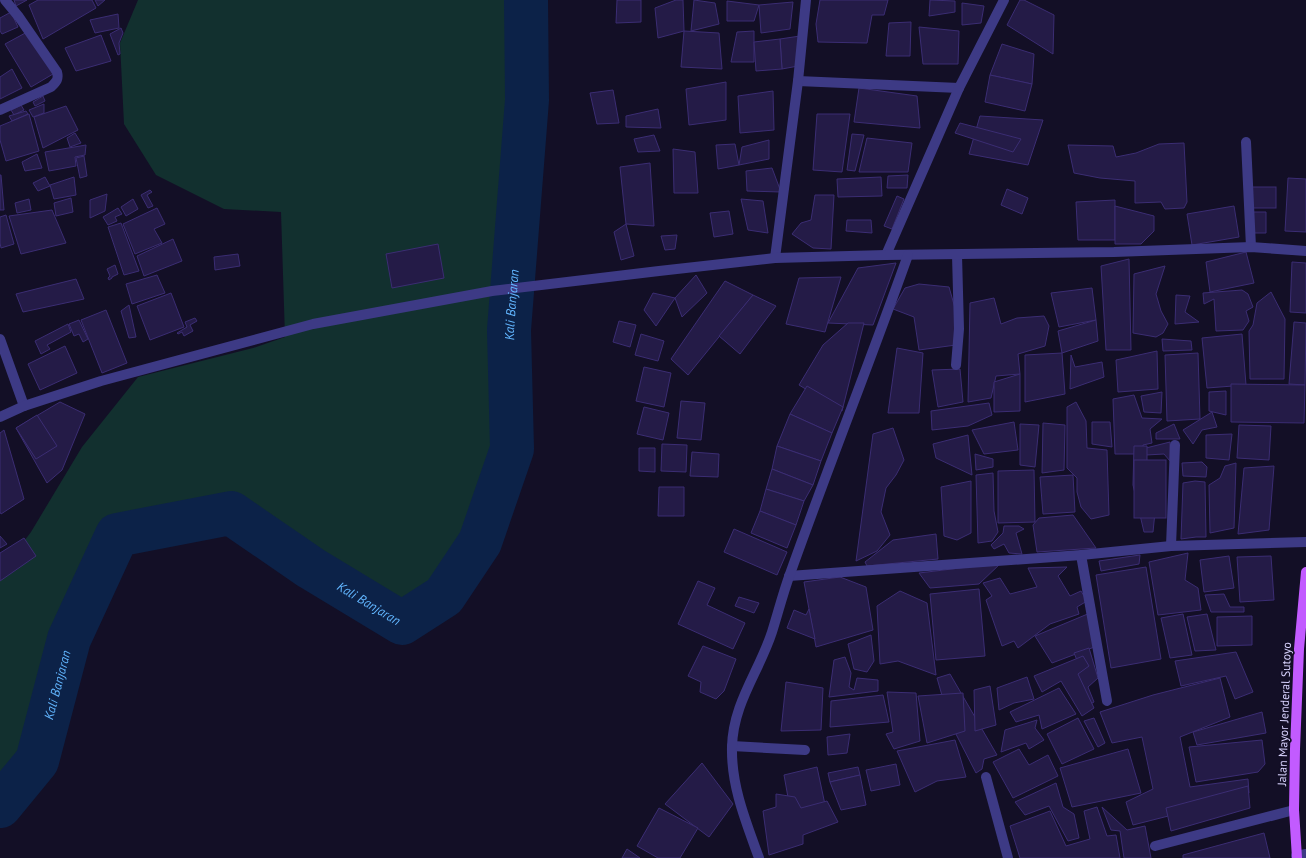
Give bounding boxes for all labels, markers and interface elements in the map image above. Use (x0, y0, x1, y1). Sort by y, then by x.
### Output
water label: Kali Banjaran (500, 268, 522, 340)
water label: Kali Banjaran (334, 577, 404, 629)
street label: Jalan Mayor Jenderal Sutoyo (1274, 642, 1294, 787)
water label: Kali Banjaran (40, 648, 74, 721)

